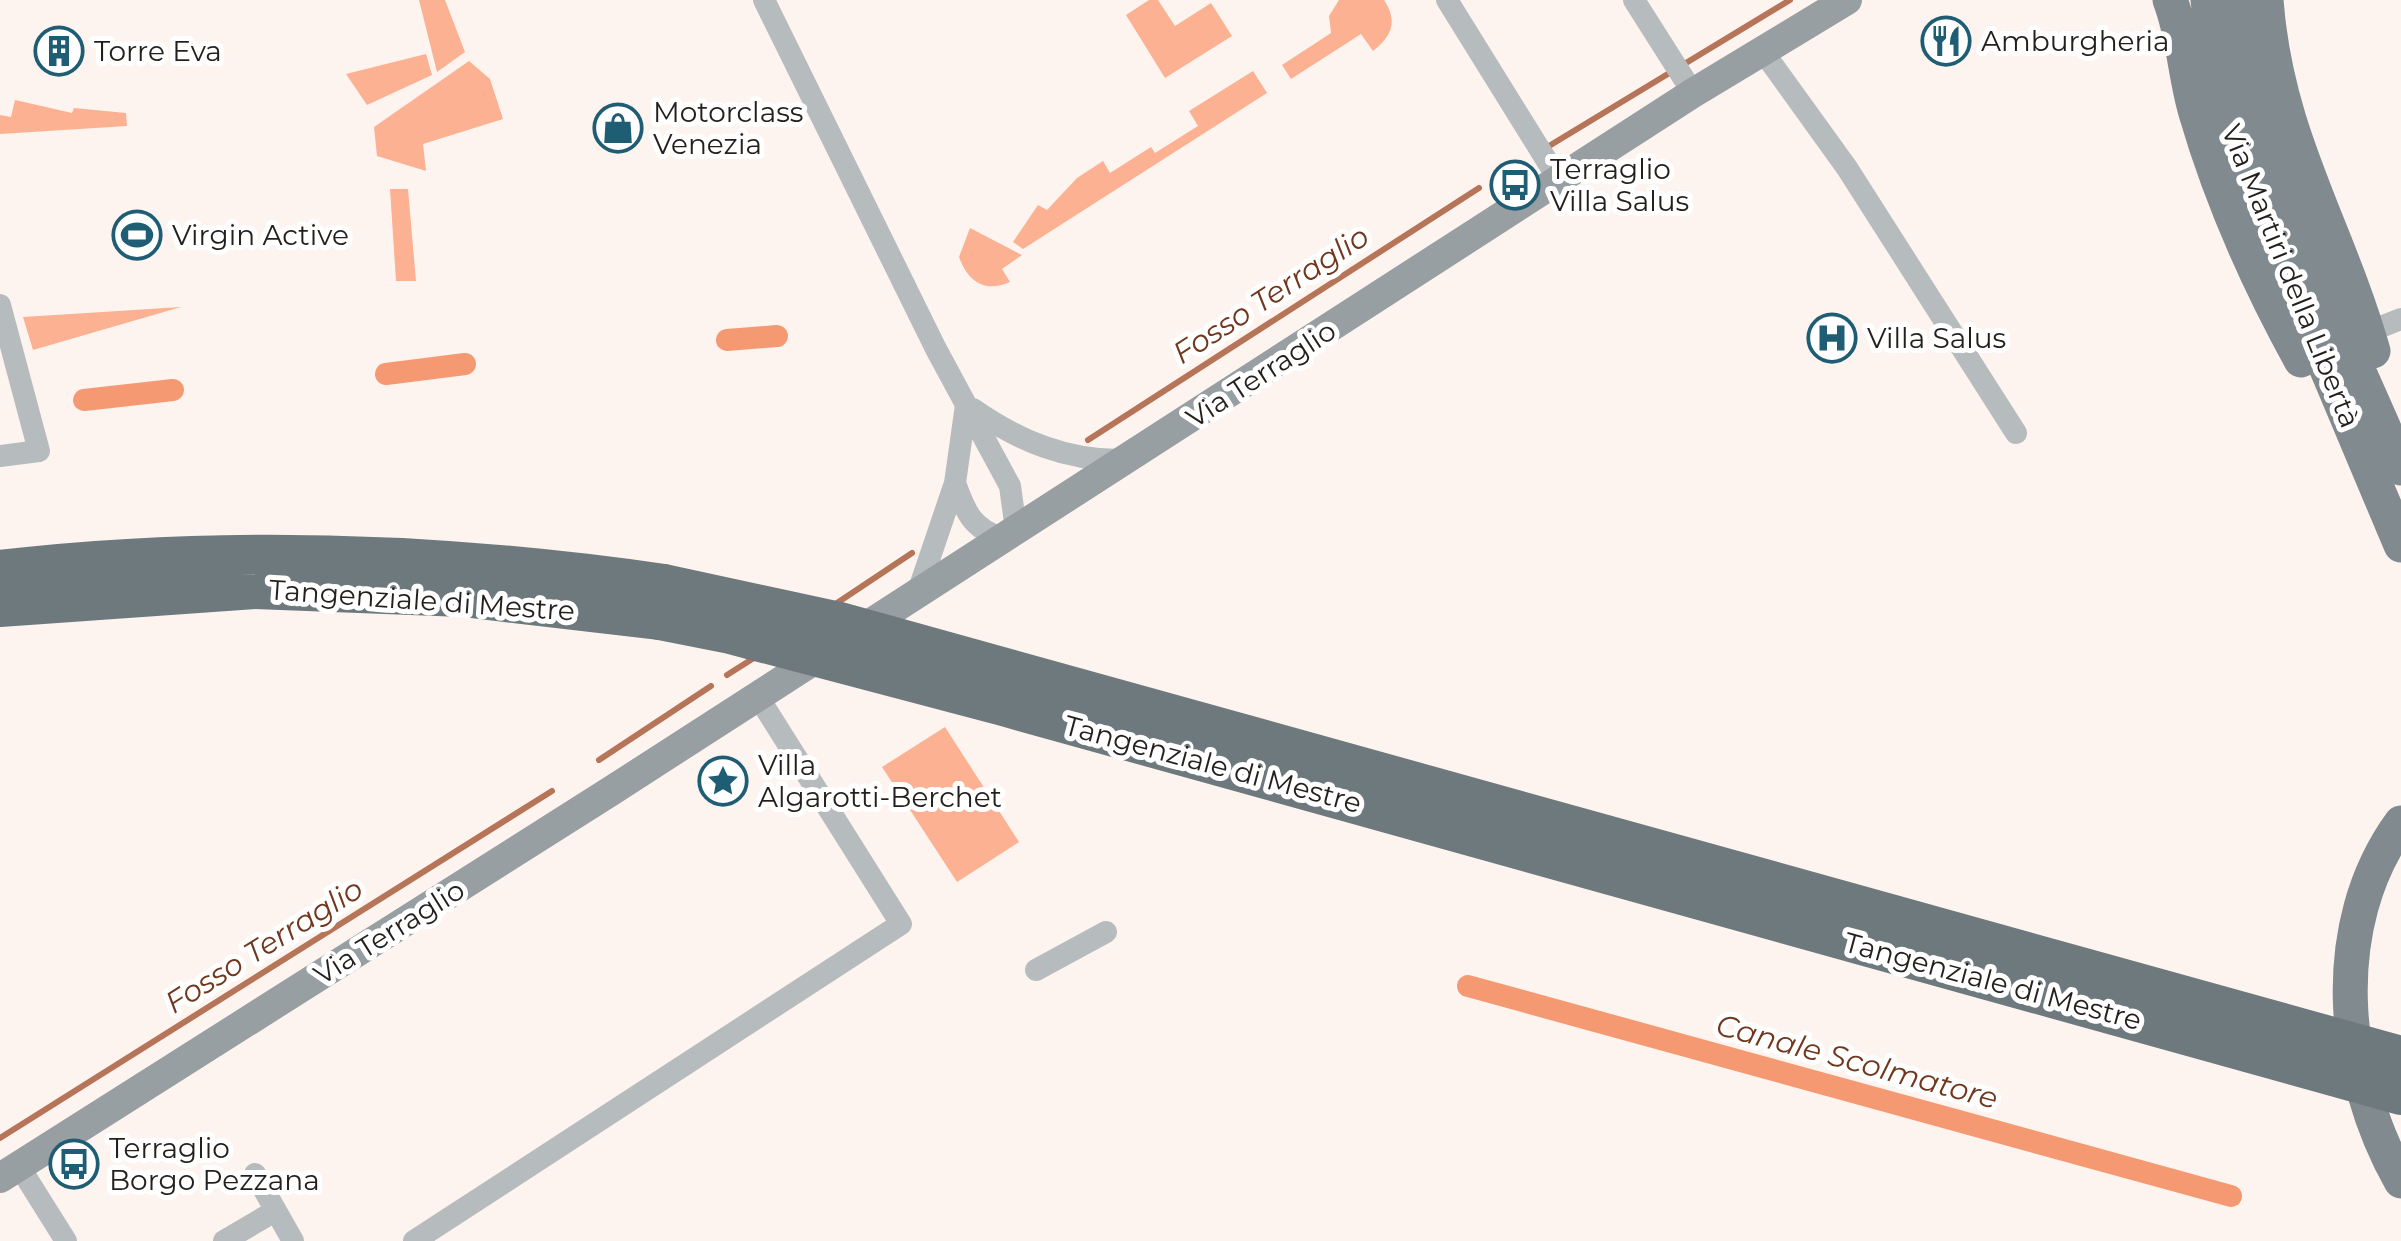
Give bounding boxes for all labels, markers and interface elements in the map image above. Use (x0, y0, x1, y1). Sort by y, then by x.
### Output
restaurant icon: Amburgheria (1920, 15, 1972, 67)
place label: Amburgheria (1981, 24, 2170, 58)
building icon: Torre Eva (33, 25, 85, 77)
place label: Torre Eva (94, 34, 222, 68)
place label: Motorclass Venezia (653, 95, 804, 161)
shop icon: Motorclass Venezia (592, 102, 644, 154)
street label: Via Martiri della Libertà (2215, 120, 2367, 432)
place label: Terraglio Villa Salus (1550, 152, 1689, 218)
bus stop icon: Terraglio Villa Salus (1489, 159, 1541, 211)
sports icon: Virgin Active (111, 209, 163, 261)
water label: Fosso Terraglio (1166, 217, 1376, 372)
place label: Virgin Active (172, 218, 349, 252)
hospital icon: Villa Salus (1806, 312, 1858, 364)
street label: Via Terraglio (1180, 313, 1342, 435)
place label: Villa Salus (1867, 321, 2006, 355)
street label: Tangenziale di Mestre (268, 572, 576, 628)
street label: Tangenziale di Mestre (1061, 708, 1365, 820)
place label: Villa Algarotti-Berchet (758, 748, 1002, 814)
place icon: Villa Algarotti-Berchet (697, 755, 749, 807)
water label: Fosso Terraglio (158, 870, 369, 1021)
street label: Via Terraglio (307, 872, 471, 992)
street label: Tangenziale di Mestre (1841, 925, 2145, 1037)
water label: Canale Scolmatore (1712, 1006, 2002, 1117)
place label: Terraglio Borgo Pezzana (109, 1131, 320, 1197)
bus stop icon: Terraglio Borgo Pezzana (48, 1138, 100, 1190)

